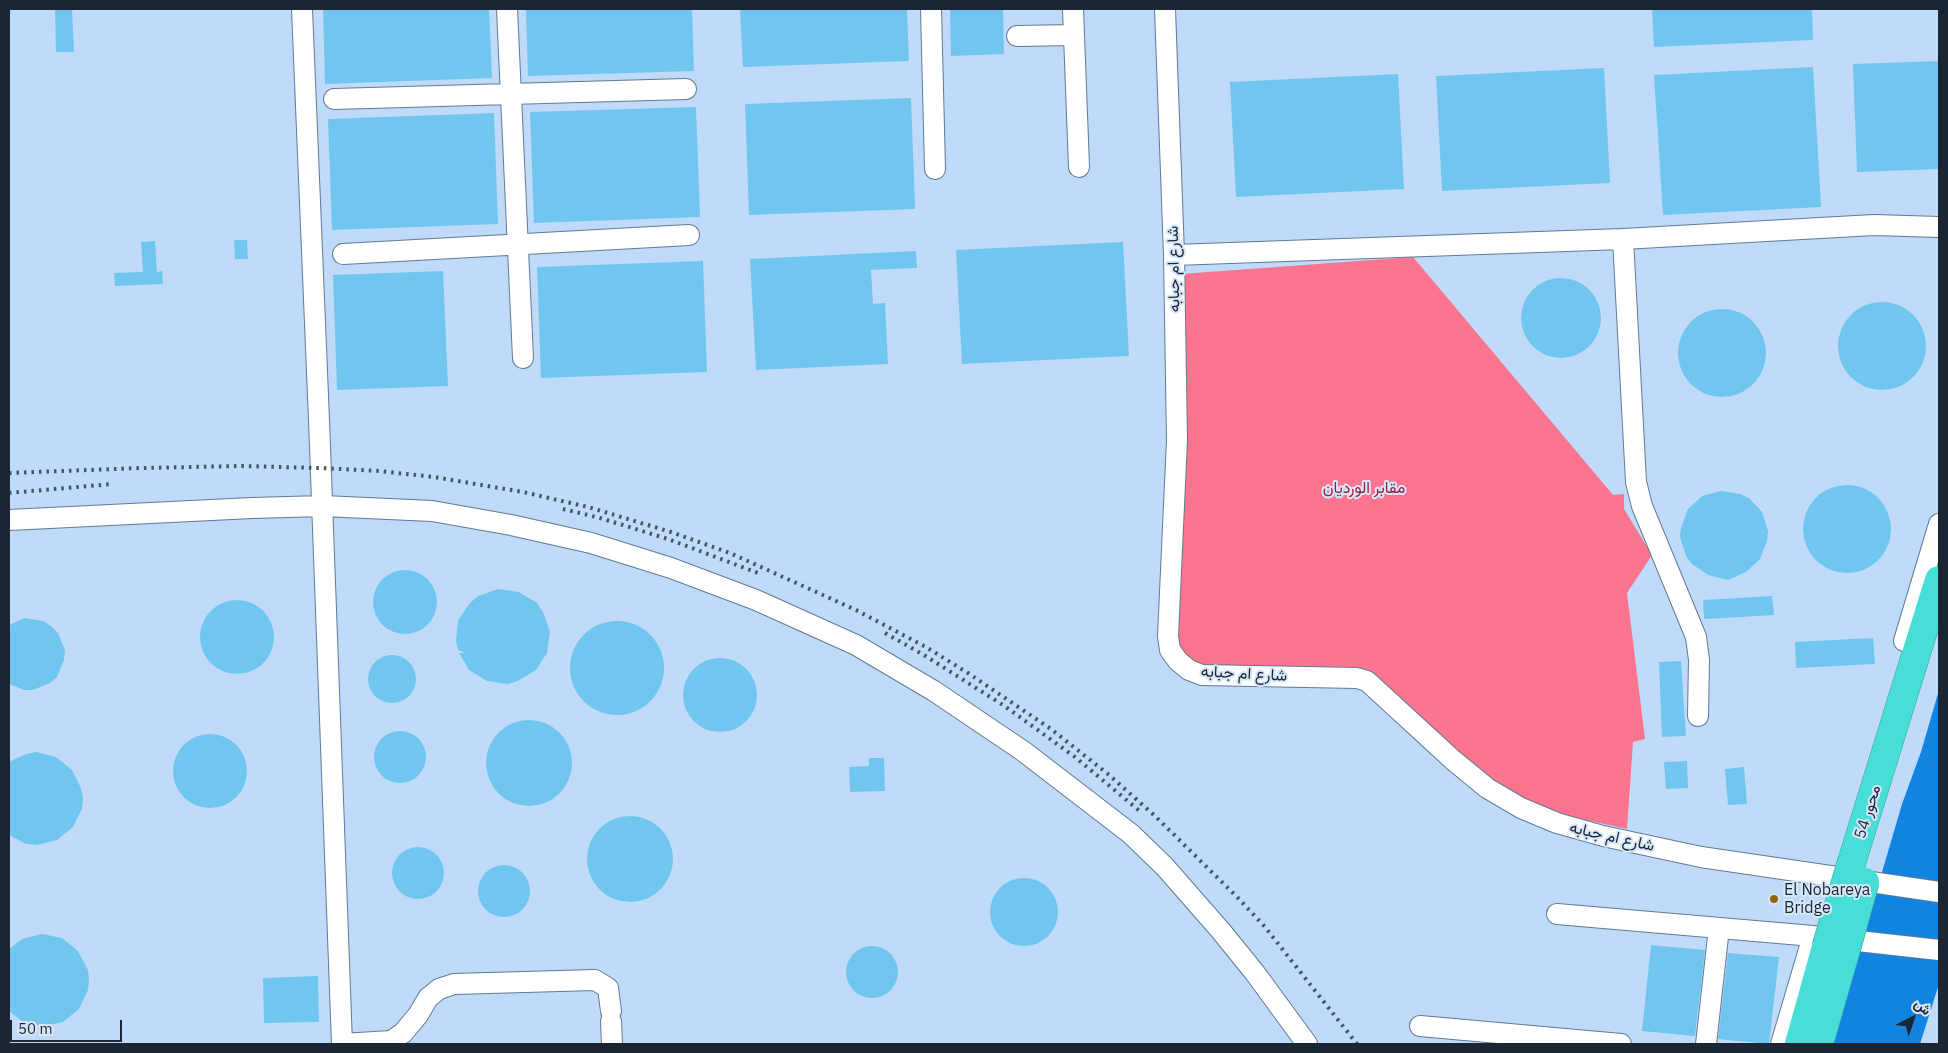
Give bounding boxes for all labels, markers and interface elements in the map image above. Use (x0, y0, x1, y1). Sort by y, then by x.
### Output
street label: شارع ام جبابه (1164, 226, 1184, 312)
park label: مقابر الورديان (1323, 478, 1405, 498)
street label: شارع ام جبابه (1200, 662, 1288, 686)
street label: محور 54 (1851, 783, 1885, 841)
street label: شارع ام جبابه (1568, 818, 1656, 856)
place label: El Nobareya Bridge (1784, 880, 1870, 918)
marker: El Nobareya Bridge (1768, 893, 1780, 905)
north arrow (1888, 993, 1938, 1043)
text: ش (1911, 994, 1935, 1019)
scale bar (12, 1010, 125, 1042)
text: 50 m (18, 1019, 53, 1038)

